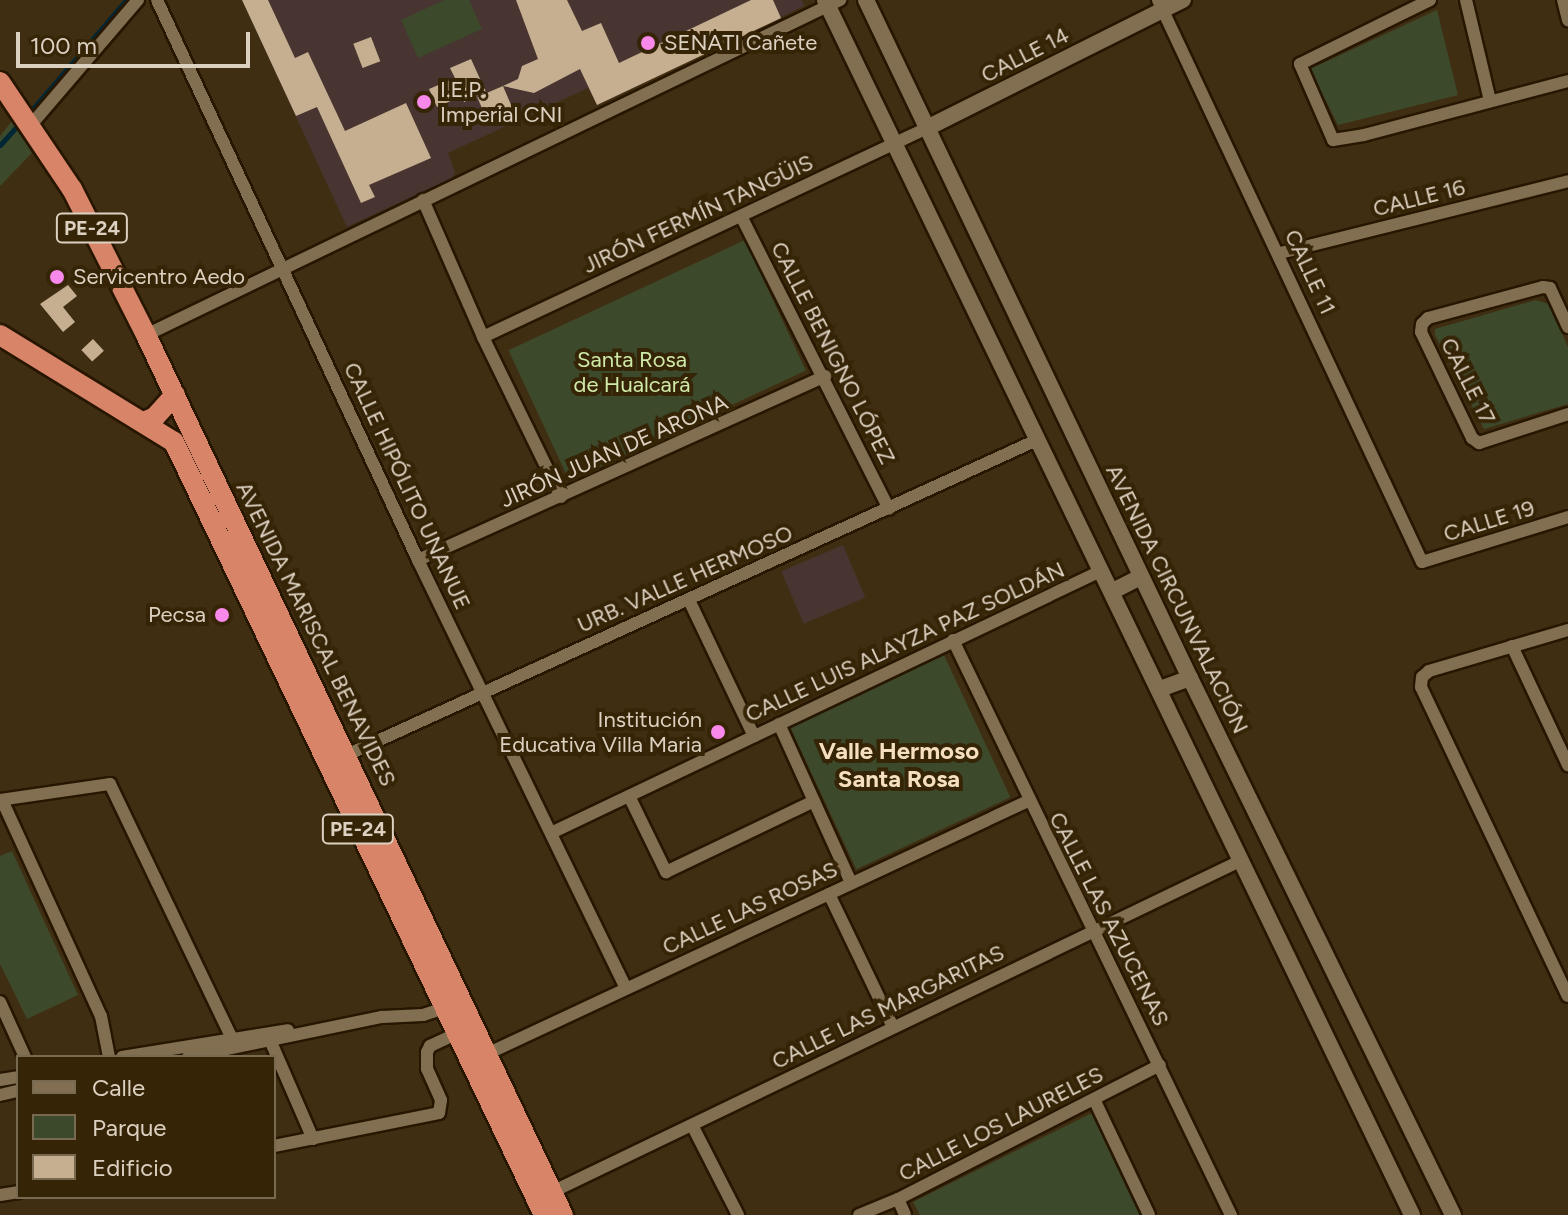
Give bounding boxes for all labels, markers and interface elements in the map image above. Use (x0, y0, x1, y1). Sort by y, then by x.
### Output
scale bar (20, 16, 254, 66)
street label: CALLE 14 (977, 22, 1073, 88)
place label: SENATI Cañete (664, 30, 817, 56)
text: 100 m (30, 31, 97, 60)
marker: SENATI Cañete (639, 34, 657, 52)
place label: I.E.P. Imperial CNI (440, 76, 563, 128)
marker: I.E.P. Imperial CNI (415, 93, 433, 111)
street label: JIRÓN FERMÍN TANGÜIS (579, 149, 817, 279)
street label: CALLE 16 (1370, 174, 1468, 222)
road number: PE-24 (54, 212, 130, 244)
street label: CALLE 11 (1279, 226, 1341, 318)
street label: CALLE BENIGNO LÓPEZ (765, 237, 901, 469)
place label: Servicentro Aedo (73, 264, 245, 290)
marker: Servicentro Aedo (48, 268, 66, 286)
street label: CALLE 17 (1435, 334, 1501, 428)
park label: Santa Rosa de Hualcará (574, 346, 690, 398)
street label: CALLE HIPÓLITO UNANUE (338, 358, 476, 614)
street label: JIRÓN JUAN DE ARONA (496, 389, 732, 513)
street label: AVENIDA CIRCUNVALACIÓN (1100, 460, 1254, 738)
street label: AVENIDA MARISCAL BENAVIDES (231, 478, 401, 790)
street label: CALLE 19 (1440, 495, 1538, 547)
street label: URB. VALLE HERMOSO (573, 520, 797, 638)
street label: CALLE LUIS ALAYZA PAZ SOLDÁN (741, 556, 1069, 728)
place label: Pecsa (148, 602, 206, 628)
marker: Pecsa (213, 606, 231, 624)
place label: Institución Educativa Villa Maria (499, 706, 702, 758)
marker: Institución Educativa Villa Maria (709, 723, 727, 741)
district label: Valle Hermoso Santa Rosa (819, 737, 979, 793)
street label: CALLE LAS AZUCENAS (1044, 808, 1174, 1030)
road number: PE-24 (320, 813, 396, 845)
street label: CALLE LAS ROSAS (658, 856, 842, 960)
street label: CALLE LAS MARGARITAS (768, 939, 1008, 1075)
legend (16, 1055, 276, 1199)
street label: CALLE LOS LAURELES (894, 1061, 1108, 1187)
text: Calle (92, 1073, 145, 1102)
text: Parque (92, 1113, 166, 1142)
text: Edificio (92, 1153, 173, 1182)

